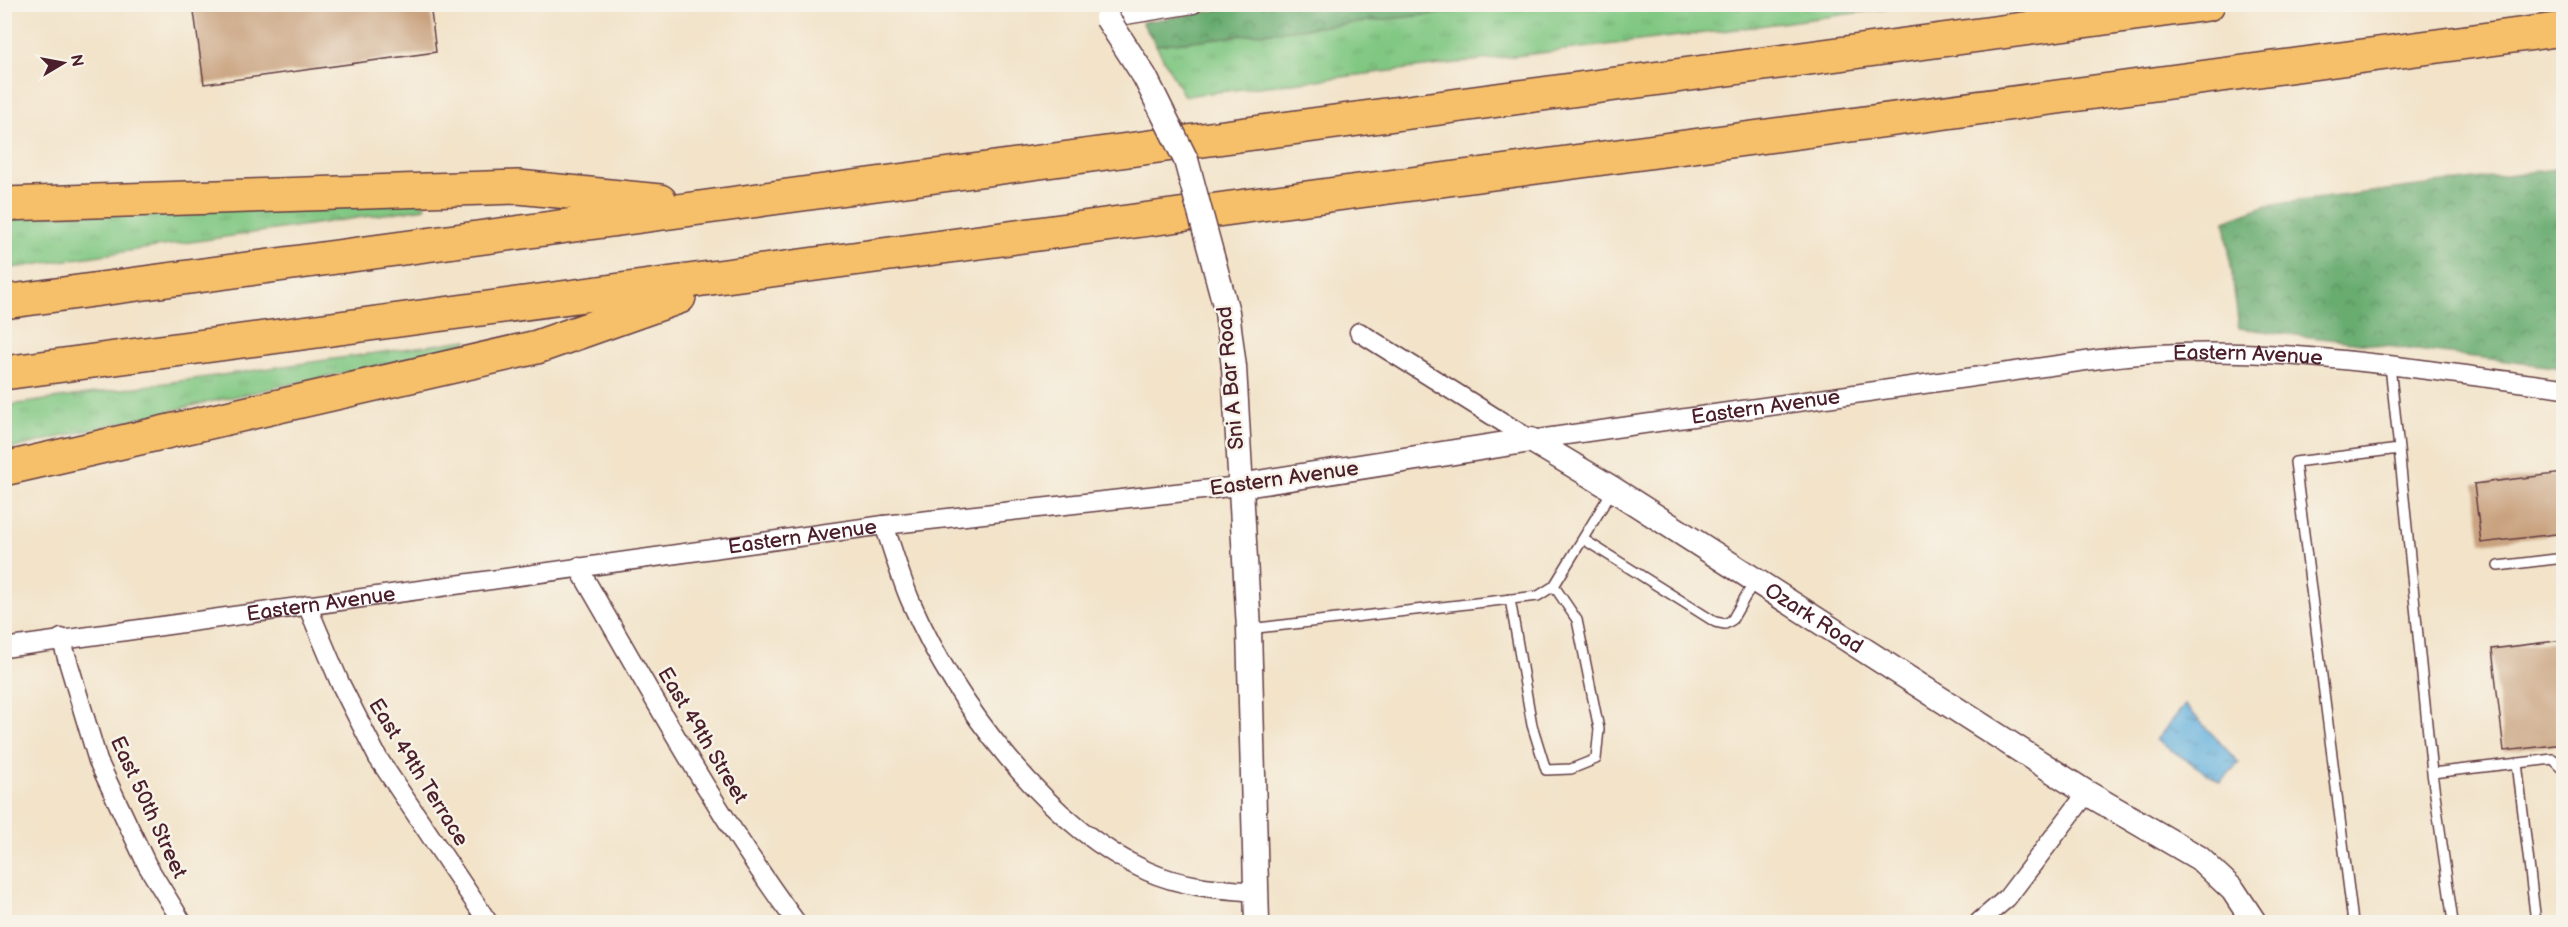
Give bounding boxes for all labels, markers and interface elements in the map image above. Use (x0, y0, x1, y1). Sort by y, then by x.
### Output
north arrow (33, 33, 93, 93)
text: N (66, 53, 87, 68)
street label: Sni A Bar Road (1212, 305, 1249, 451)
street label: Eastern Avenue (2173, 340, 2324, 371)
street label: Eastern Avenue (1690, 384, 1842, 430)
street label: Eastern Avenue (1208, 456, 1360, 501)
street label: Eastern Avenue (726, 514, 878, 560)
street label: Ozark Road (1760, 578, 1868, 659)
street label: Eastern Avenue (245, 581, 397, 627)
street label: East 49th Street (652, 663, 753, 808)
street label: East 49th Terrace (363, 694, 474, 851)
street label: East 50th Street (105, 732, 193, 883)

